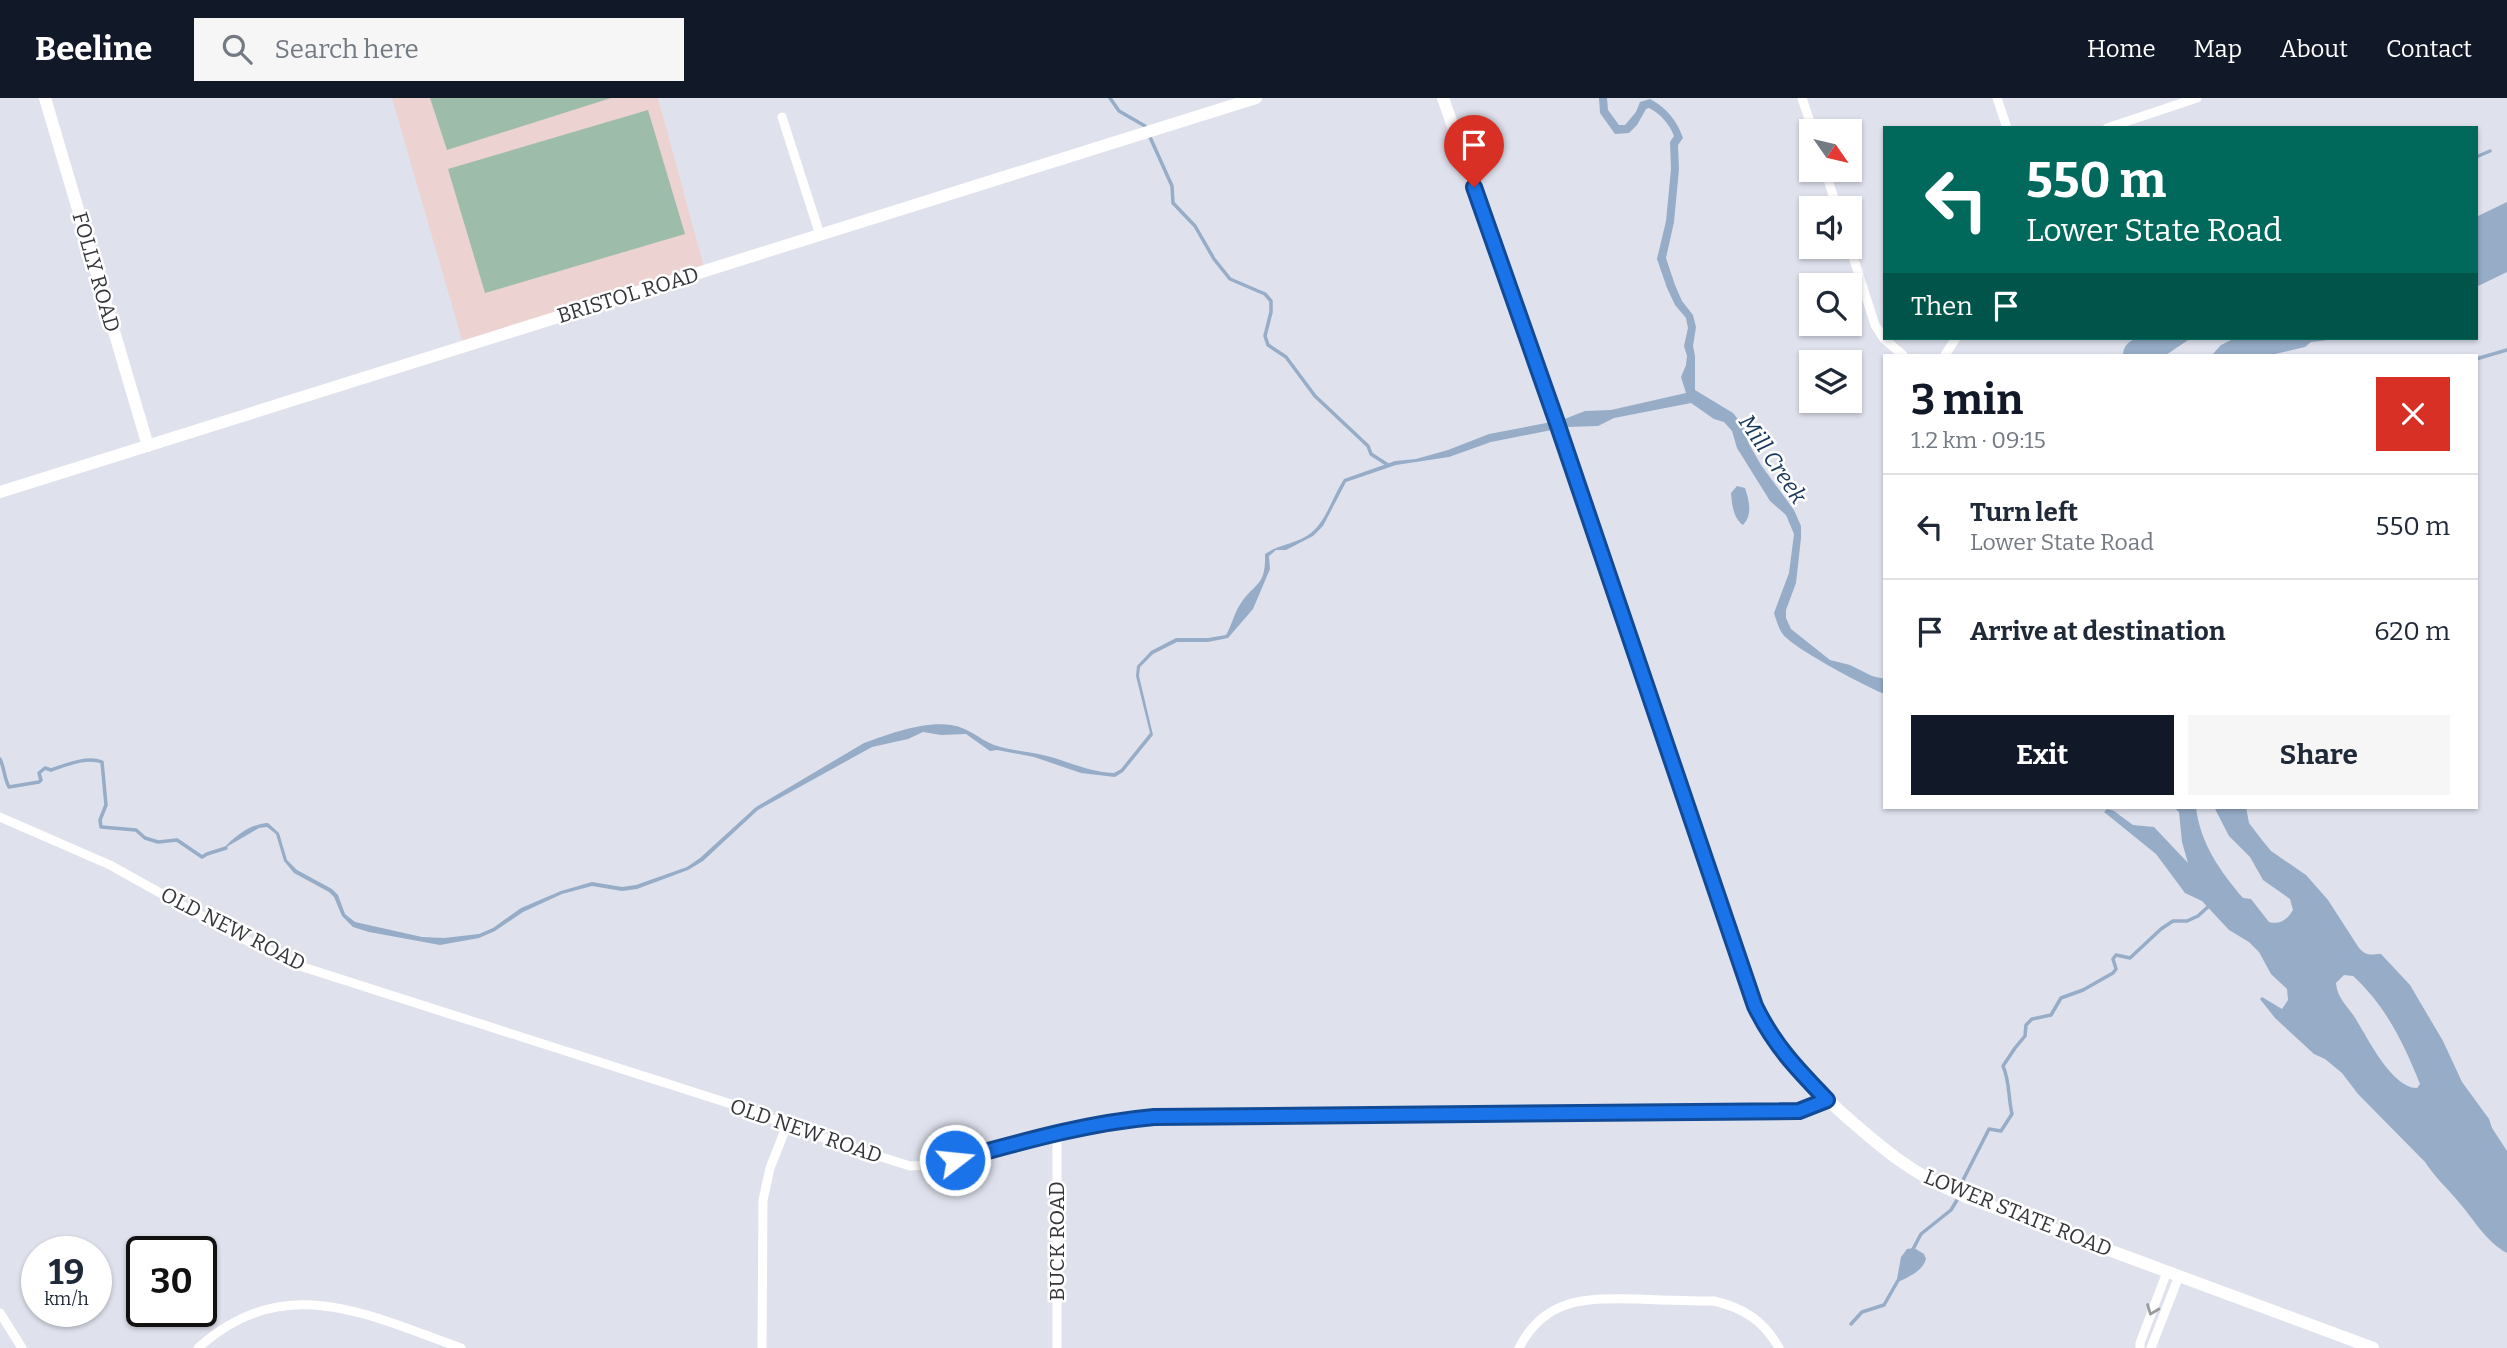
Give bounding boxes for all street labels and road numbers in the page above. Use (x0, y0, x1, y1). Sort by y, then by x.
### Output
street label: FOLLY ROAD (66, 209, 126, 335)
street label: BRISTOL ROAD (554, 261, 702, 329)
street label: OLD NEW ROAD (156, 881, 310, 977)
street label: OLD NEW ROAD (727, 1093, 885, 1169)
street label: LOWER STATE ROAD (1920, 1163, 2116, 1263)
street label: BUCK ROAD (1044, 1181, 1070, 1301)

